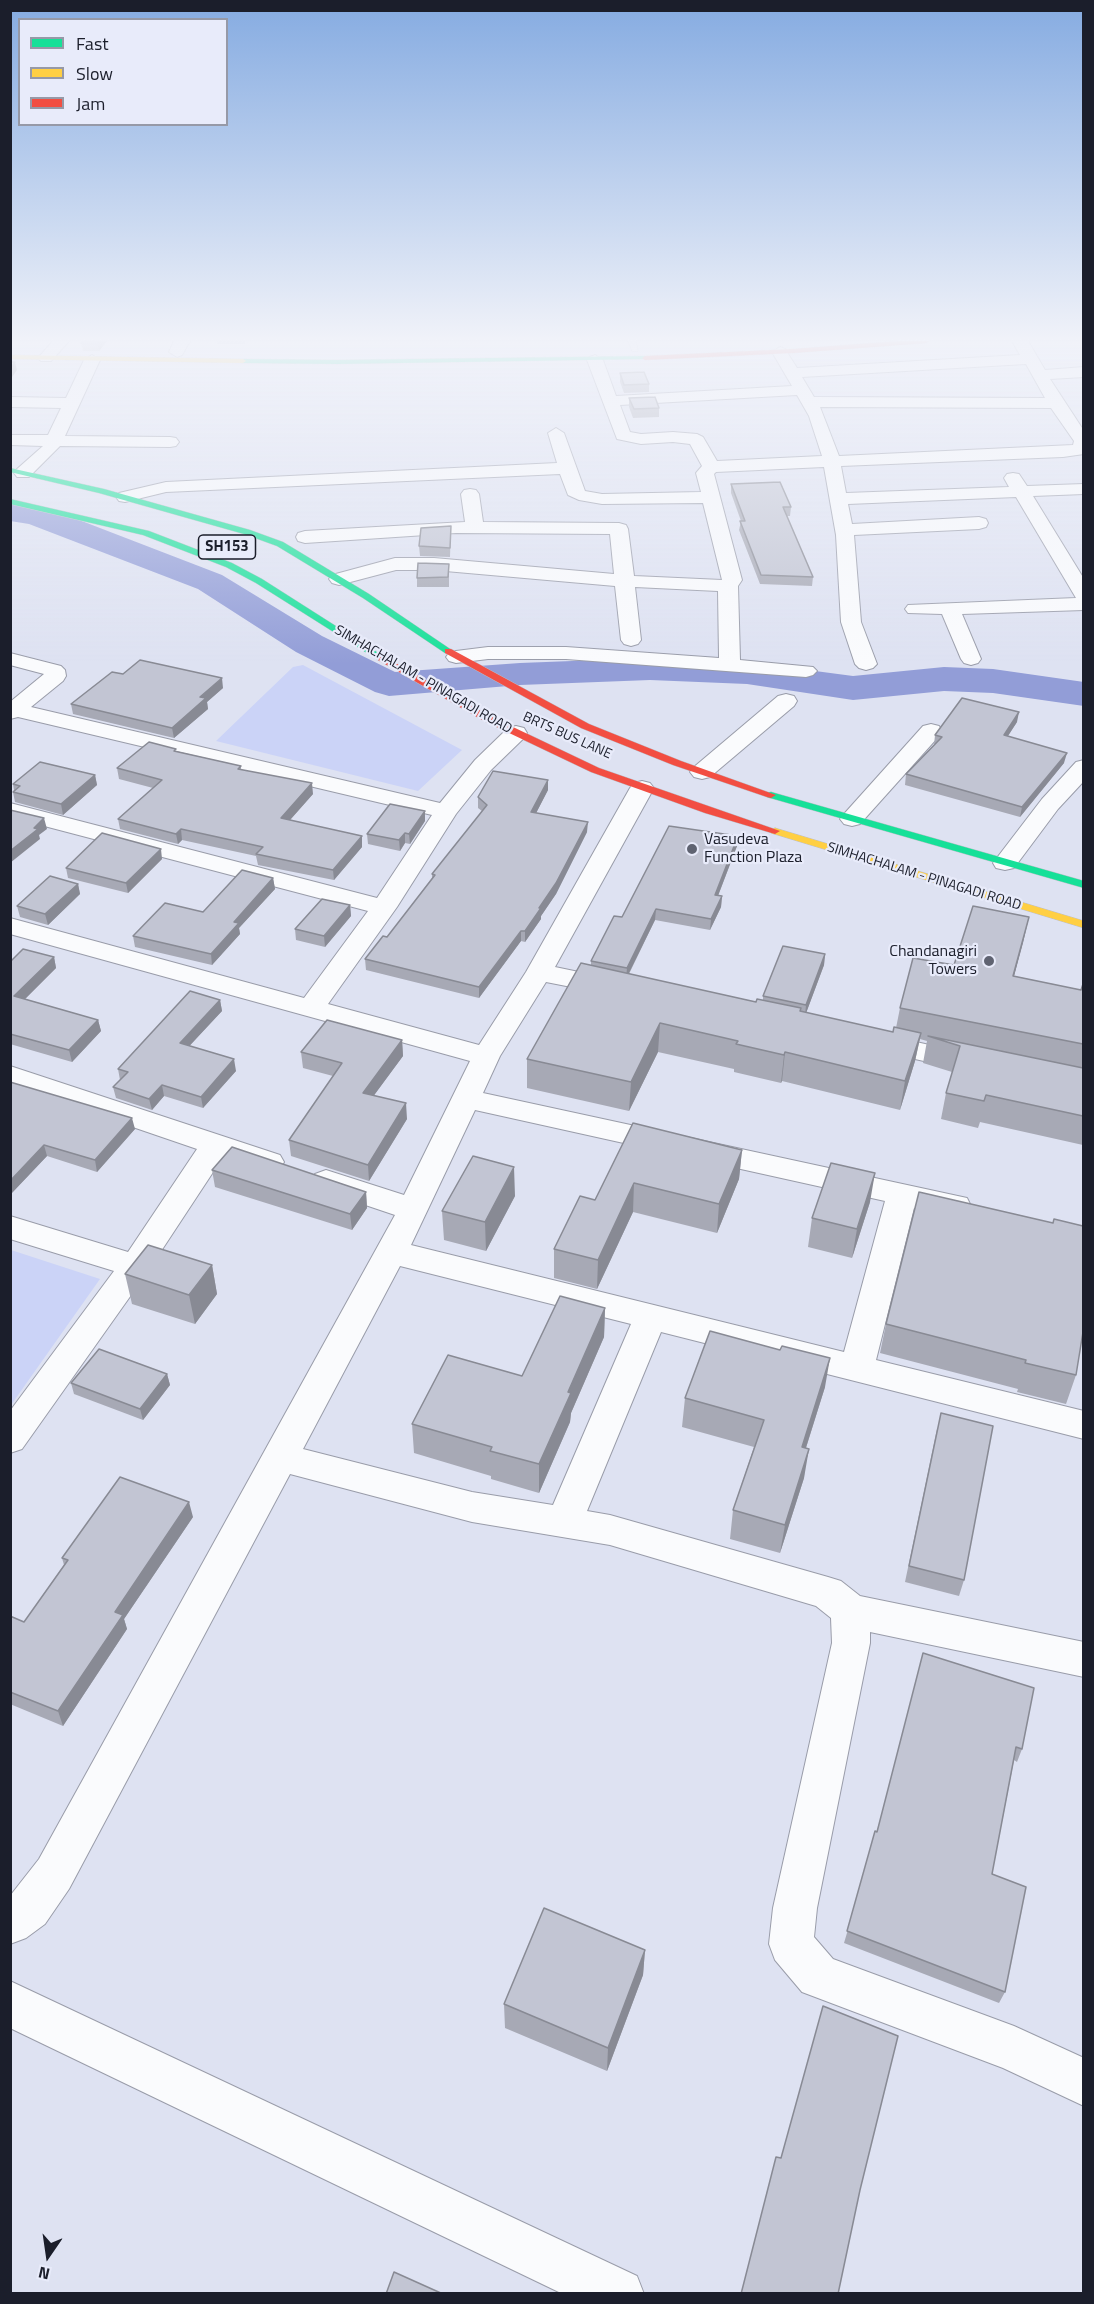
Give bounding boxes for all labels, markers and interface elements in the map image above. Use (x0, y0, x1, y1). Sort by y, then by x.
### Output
legend (18, 18, 228, 126)
text: Fast (76, 30, 109, 57)
text: Slow (76, 60, 113, 87)
text: Jam (76, 90, 105, 117)
road number: SH153 (198, 535, 256, 559)
street label: SIMHACHALAM - PINAGADI ROAD (331, 622, 515, 738)
street label: BRTS BUS LANE (520, 709, 614, 763)
place label: Vasudeva Function Plaza (704, 830, 802, 868)
street label: SIMHACHALAM - PINAGADI ROAD (825, 839, 1023, 915)
marker: Vasudeva Function Plaza (685, 842, 699, 856)
place label: Chandanagiri Towers (889, 942, 977, 980)
marker: Chandanagiri Towers (982, 954, 996, 968)
north arrow (18, 2226, 78, 2286)
text: N (36, 2261, 52, 2286)

